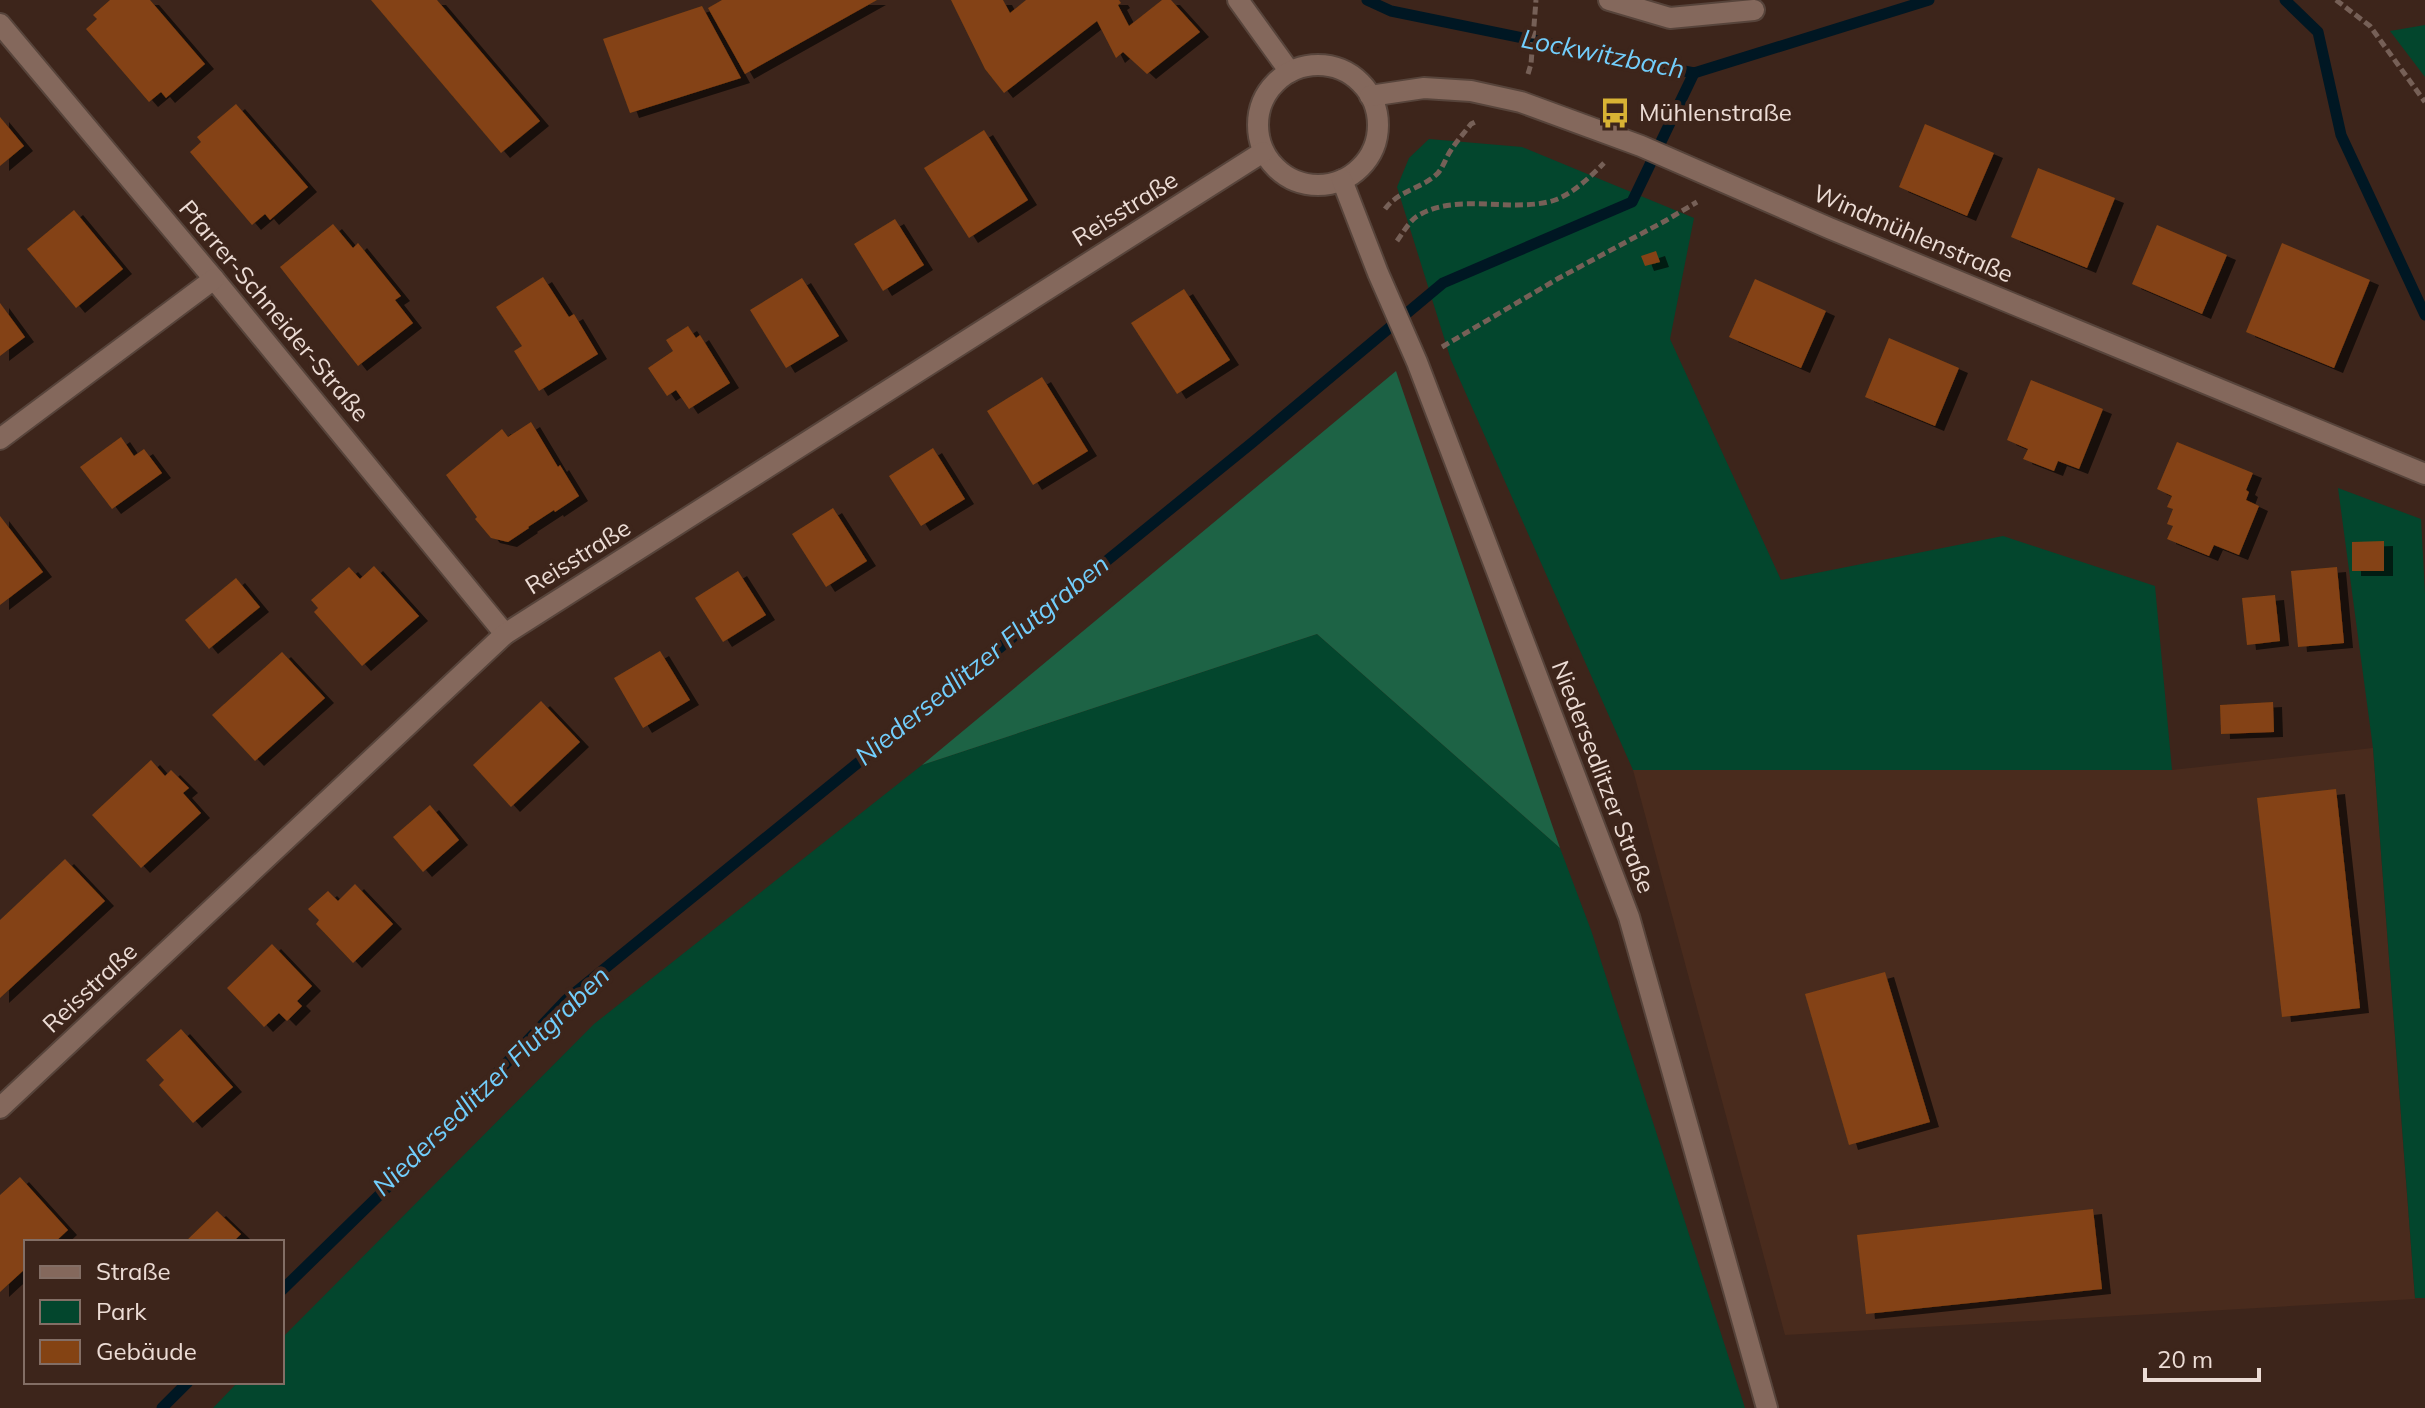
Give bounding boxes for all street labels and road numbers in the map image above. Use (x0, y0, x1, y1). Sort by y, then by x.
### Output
street label: Reisstraße (1066, 164, 1183, 252)
street label: Windmühlenstraße (1809, 177, 2018, 289)
street label: Pfarrer-Schneider-Straße (173, 193, 376, 427)
street label: Reisstraße (519, 512, 636, 600)
street label: Niedersedlitzer Straße (1546, 656, 1662, 897)
street label: Reisstraße (36, 936, 143, 1039)

